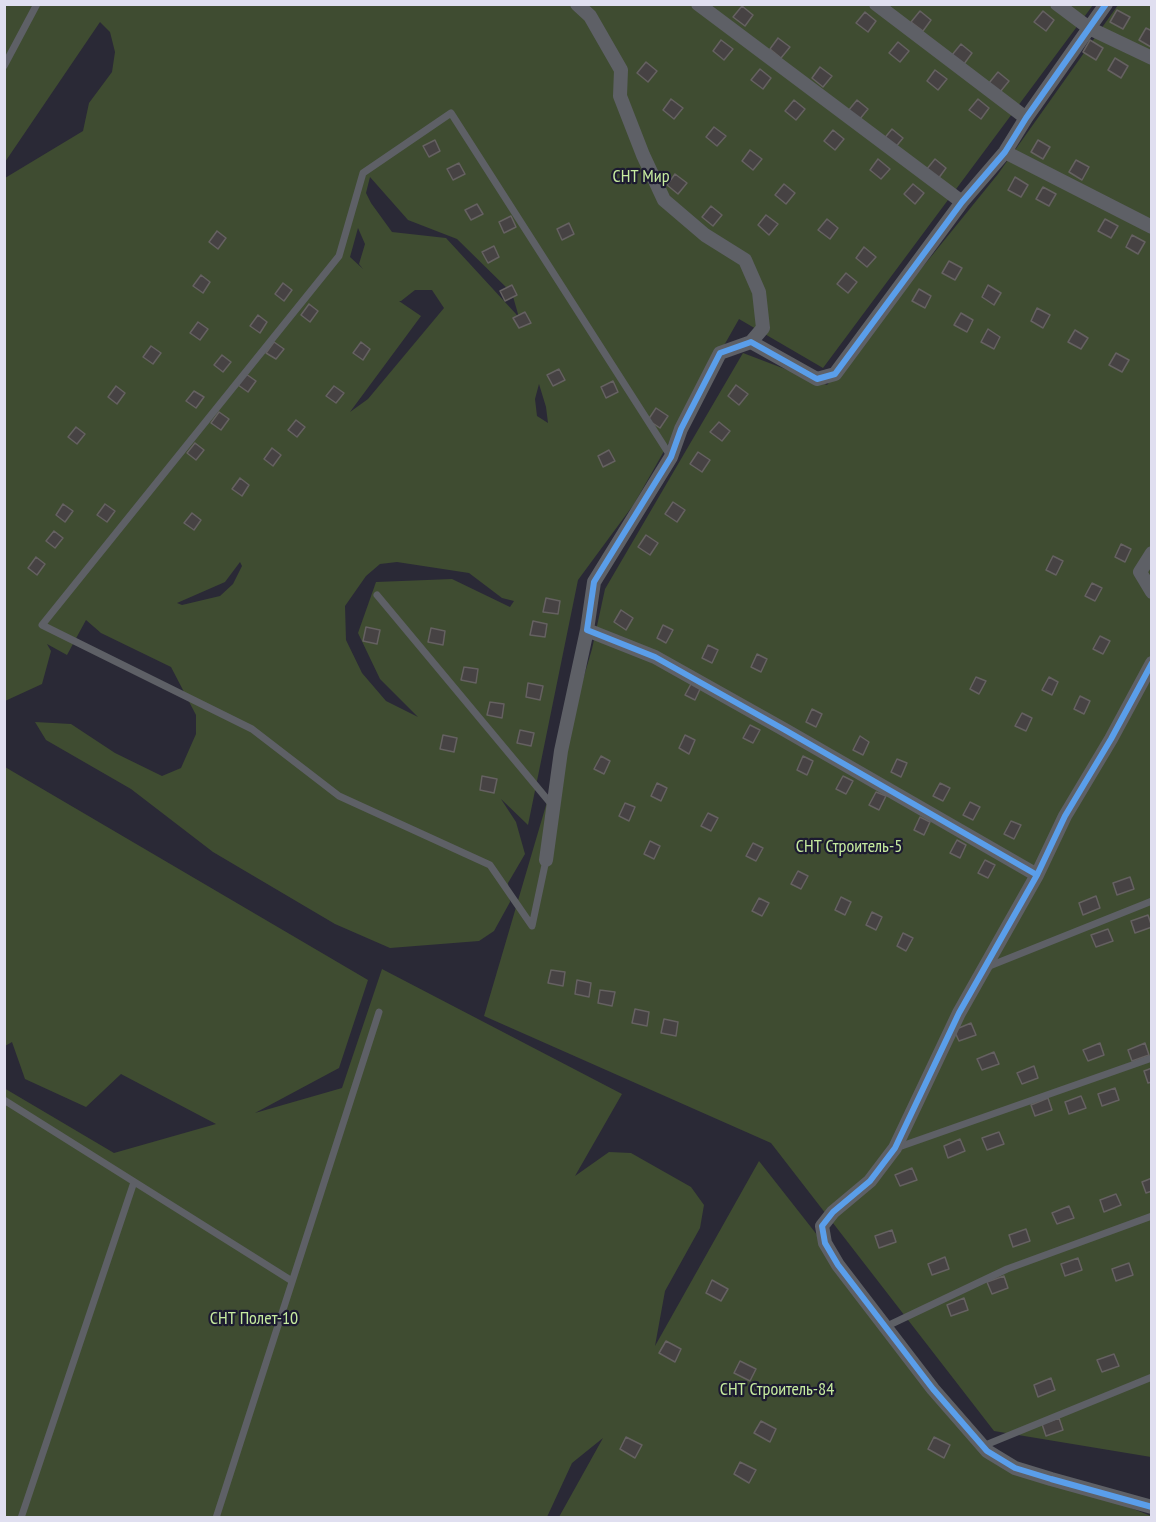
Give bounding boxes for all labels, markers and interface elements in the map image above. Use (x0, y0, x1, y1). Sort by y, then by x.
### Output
park label: СНТ Мир (613, 166, 669, 188)
park label: СНТ Строитель-5 (796, 836, 902, 858)
park label: СНТ Полет-10 (210, 1308, 298, 1330)
park label: СНТ Строитель-84 (720, 1379, 834, 1401)

